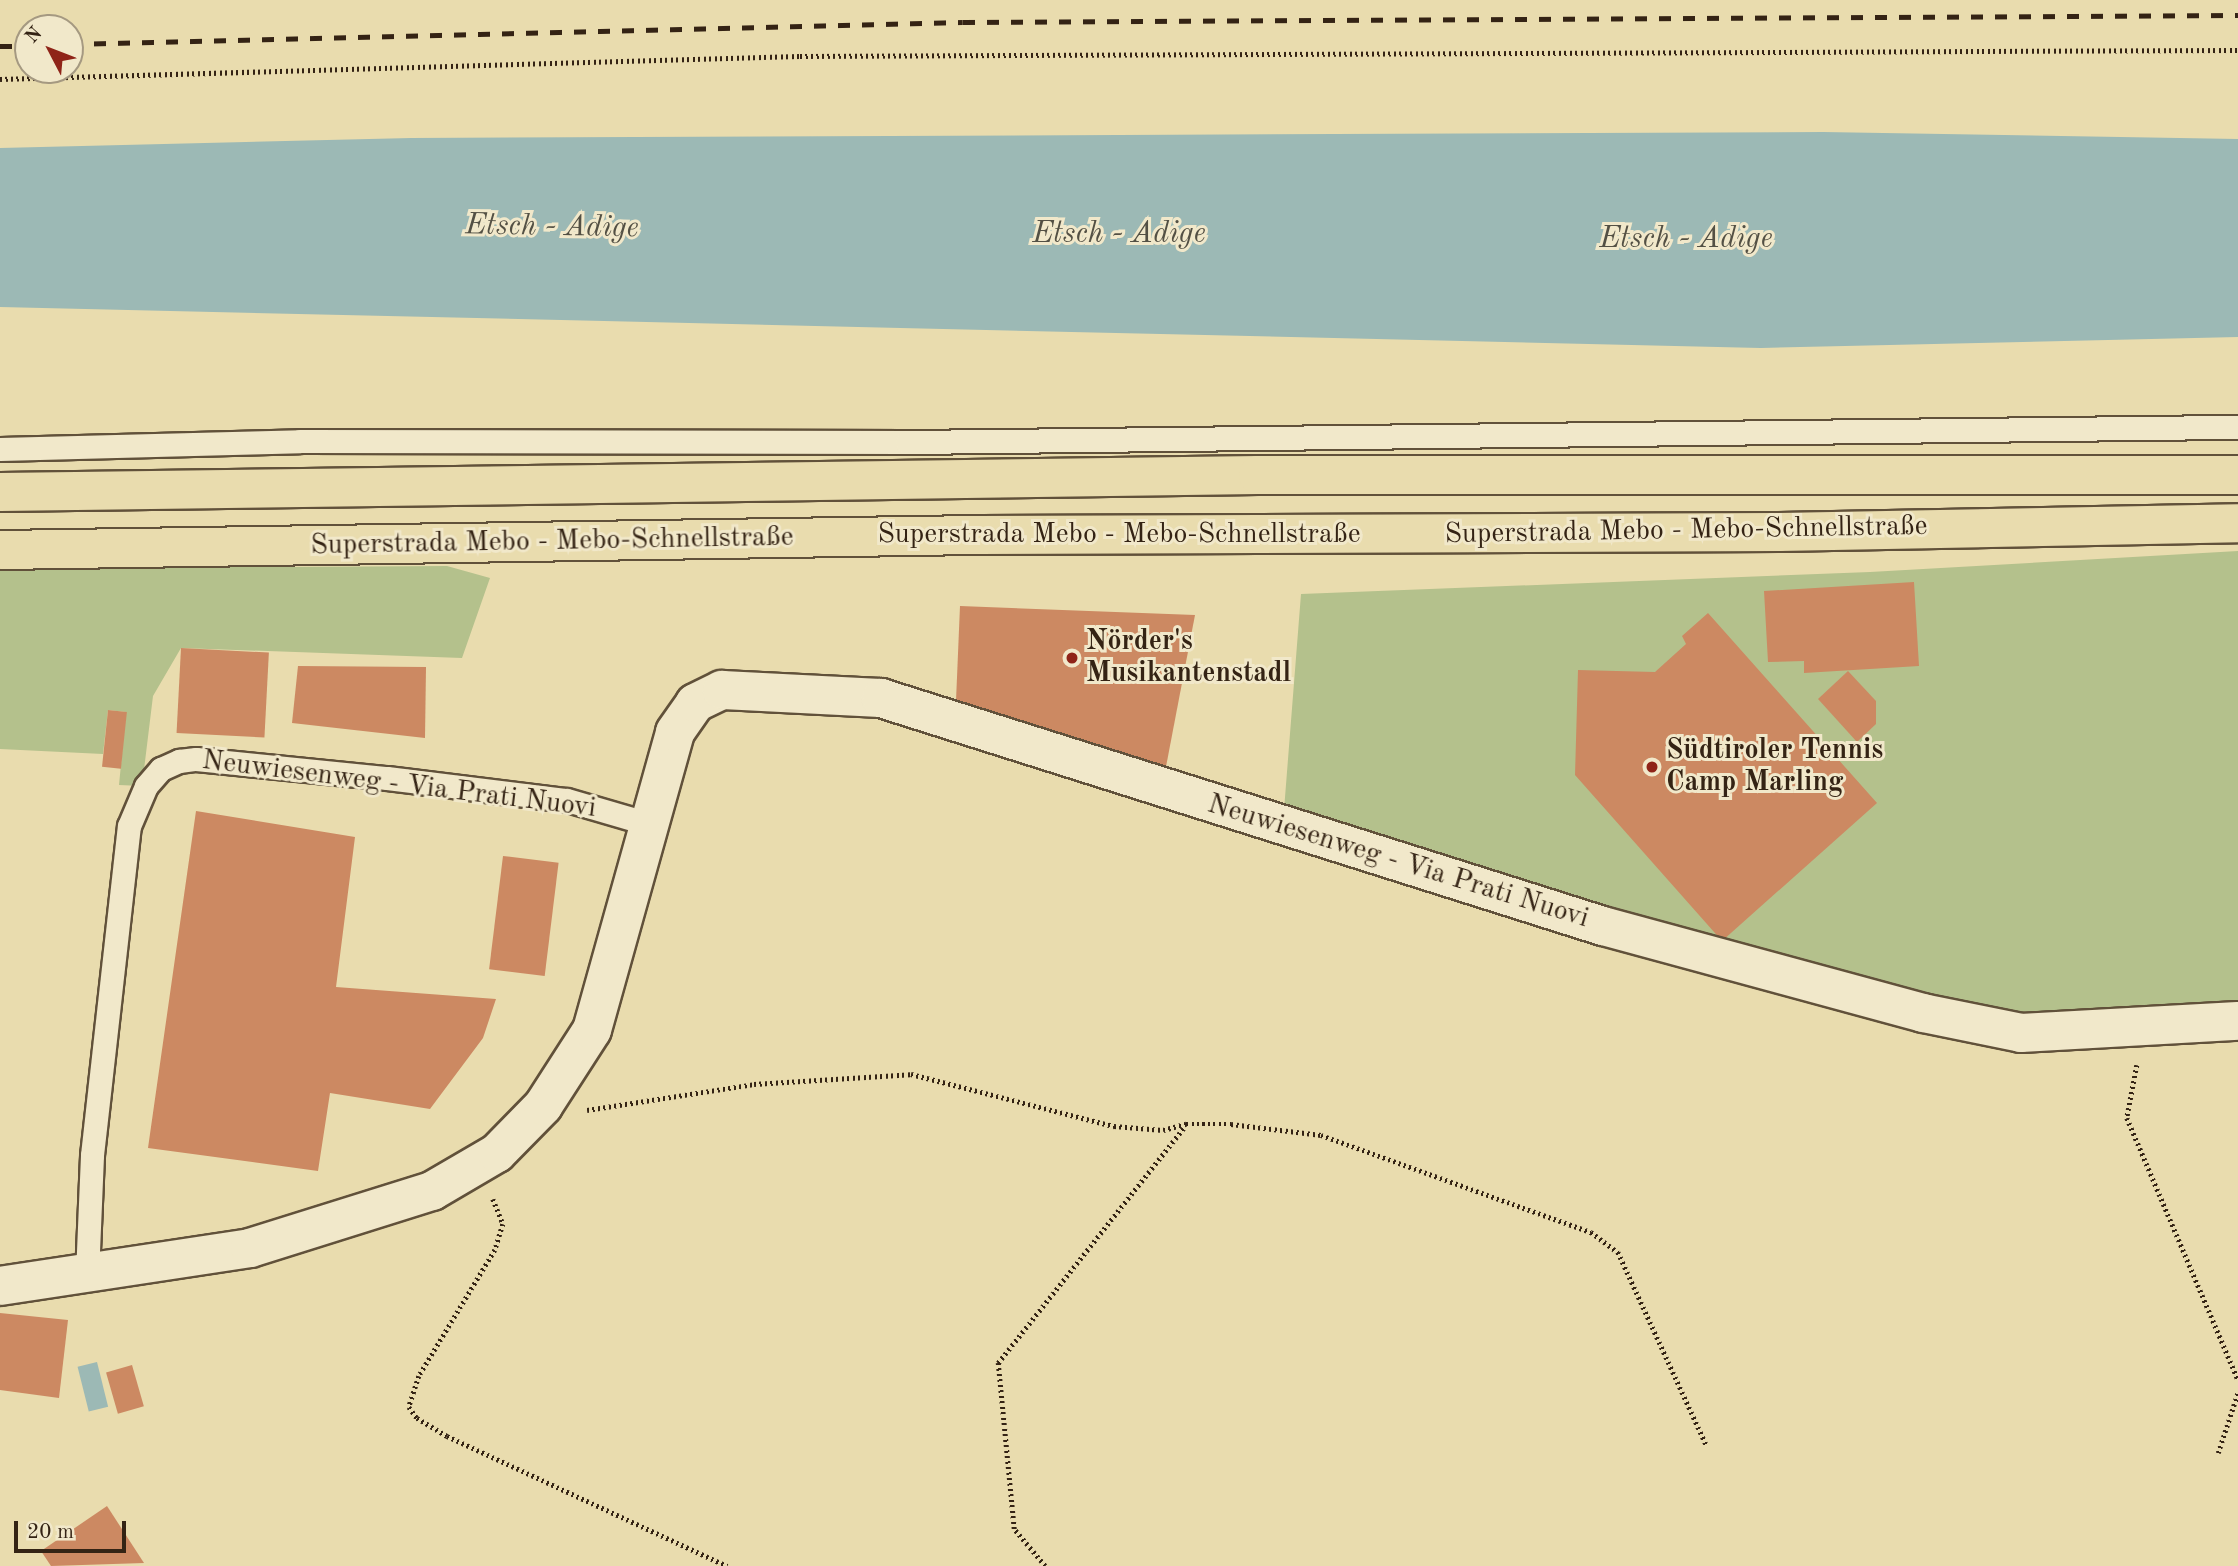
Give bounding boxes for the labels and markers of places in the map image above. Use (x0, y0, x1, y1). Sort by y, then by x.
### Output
place label: Nörder's Musikantenstadl (1086, 625, 1291, 691)
marker: Nörder's Musikantenstadl (1064, 650, 1080, 666)
place label: Südtiroler Tennis Camp Marling (1666, 734, 1883, 800)
marker: Südtiroler Tennis Camp Marling (1644, 759, 1660, 775)

